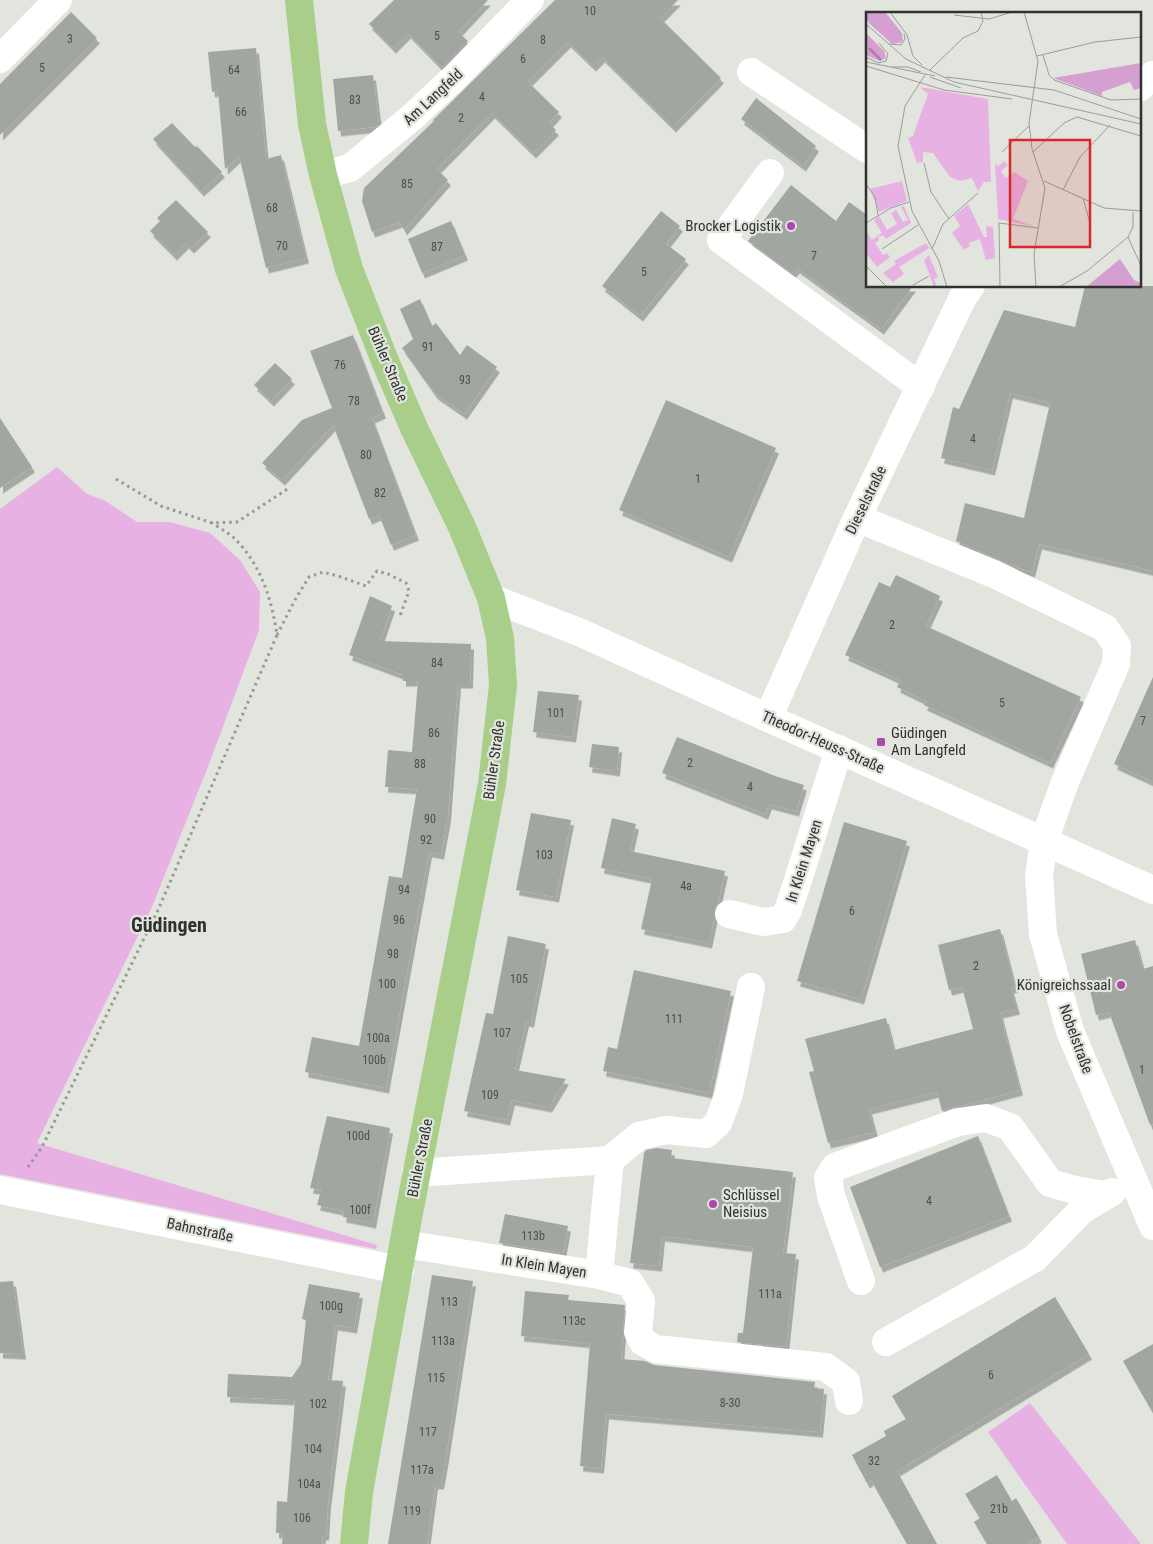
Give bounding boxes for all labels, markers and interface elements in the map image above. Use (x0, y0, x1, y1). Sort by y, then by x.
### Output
house number: 10 (584, 4, 596, 18)
inset map (866, 12, 1140, 288)
house number: 5 (434, 29, 440, 43)
house number: 3 (67, 32, 73, 46)
house number: 8 (540, 33, 546, 47)
house number: 6 (520, 52, 526, 66)
house number: 5 (39, 61, 45, 75)
house number: 64 (228, 63, 240, 77)
street label: Am Langfeld (399, 65, 467, 129)
house number: 4 (479, 90, 485, 104)
house number: 83 (349, 93, 361, 107)
house number: 66 (235, 105, 247, 119)
house number: 2 (458, 111, 464, 125)
house number: 85 (401, 177, 413, 191)
house number: 68 (266, 201, 278, 215)
place label: Brocker Logistik (685, 217, 781, 235)
marker: Brocker Logistik (785, 220, 797, 232)
house number: 70 (276, 239, 288, 253)
house number: 87 (431, 240, 443, 254)
house number: 7 (811, 249, 817, 263)
house number: 5 (641, 265, 647, 279)
street label: Bühler Straße (364, 324, 412, 404)
house number: 91 (422, 340, 434, 354)
house number: 76 (334, 358, 346, 372)
house number: 93 (459, 373, 471, 387)
house number: 78 (348, 394, 360, 408)
house number: 4 (970, 432, 976, 446)
house number: 80 (360, 448, 372, 462)
street label: Dieselstraße (842, 463, 890, 537)
house number: 1 (695, 472, 701, 486)
house number: 82 (374, 486, 386, 500)
house number: 2 (889, 618, 895, 632)
house number: 84 (431, 656, 443, 670)
house number: 5 (999, 696, 1005, 710)
house number: 101 (547, 706, 565, 720)
street label: Theodor-Heuss-Straße (759, 707, 887, 777)
house number: 7 (1140, 714, 1146, 728)
street label: Bühler Straße (480, 719, 508, 801)
place label: Güdingen Am Langfeld (891, 724, 966, 759)
house number: 86 (428, 726, 440, 740)
marker: Güdingen Am Langfeld (875, 736, 887, 748)
house number: 2 (687, 756, 693, 770)
house number: 88 (414, 757, 426, 771)
house number: 4 (747, 780, 753, 794)
house number: 90 (424, 812, 436, 826)
street label: In Klein Mayen (782, 817, 826, 905)
house number: 92 (420, 833, 432, 847)
house number: 103 (535, 848, 553, 862)
house number: 4a (680, 879, 692, 893)
house number: 94 (398, 883, 410, 897)
house number: 6 (849, 904, 855, 918)
district label: Güdingen (131, 913, 207, 937)
house number: 96 (393, 913, 405, 927)
house number: 98 (387, 947, 399, 961)
house number: 2 (973, 959, 979, 973)
house number: 105 (510, 972, 528, 986)
place label: Königreichssaal (1017, 976, 1111, 994)
house number: 100 (378, 977, 396, 991)
marker: Königreichssaal (1115, 979, 1127, 991)
street label: Nobelstraße (1055, 1002, 1097, 1076)
house number: 111 (665, 1012, 683, 1026)
house number: 107 (493, 1026, 511, 1040)
house number: 100a (366, 1031, 390, 1045)
house number: 100b (362, 1053, 386, 1067)
house number: 1 (1139, 1063, 1145, 1077)
house number: 109 (481, 1088, 499, 1102)
street label: Bühler Straße (404, 1117, 436, 1199)
house number: 100d (346, 1129, 370, 1143)
place label: Schlüssel Neisius (723, 1186, 780, 1221)
house number: 4 (926, 1194, 932, 1208)
marker: Schlüssel Neisius (707, 1198, 719, 1210)
house number: 100f (349, 1203, 371, 1217)
street label: Bahnstraße (165, 1214, 235, 1246)
house number: 113b (521, 1229, 545, 1243)
street label: In Klein Mayen (500, 1250, 588, 1282)
house number: 111a (758, 1287, 782, 1301)
house number: 113 (440, 1295, 458, 1309)
house number: 100g (319, 1299, 343, 1313)
house number: 113c (562, 1314, 586, 1328)
house number: 113a (431, 1334, 455, 1348)
house number: 6 (988, 1368, 994, 1382)
house number: 115 (427, 1371, 445, 1385)
house number: 8-30 (720, 1396, 740, 1410)
house number: 102 (309, 1397, 327, 1411)
house number: 117 (419, 1425, 437, 1439)
house number: 104 (304, 1442, 322, 1456)
house number: 32 (868, 1454, 880, 1468)
house number: 117a (410, 1463, 434, 1477)
house number: 104a (297, 1477, 321, 1491)
house number: 21b (990, 1502, 1008, 1516)
house number: 119 (403, 1504, 421, 1518)
house number: 106 (293, 1511, 311, 1525)

